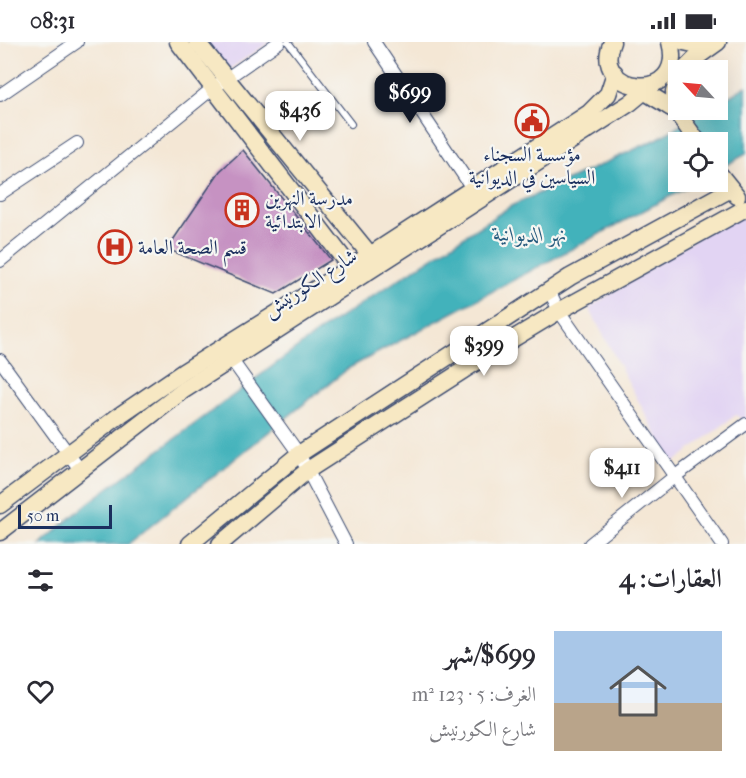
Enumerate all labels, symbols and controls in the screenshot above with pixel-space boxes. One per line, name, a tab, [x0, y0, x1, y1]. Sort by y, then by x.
text: 08:31	[30, 8, 75, 34]
north arrow	[668, 60, 728, 120]
map controls	[668, 60, 728, 192]
pin: $699	[374, 73, 446, 124]
text: $699	[389, 81, 431, 104]
pin: $436	[264, 91, 336, 142]
text: $436	[279, 99, 321, 122]
public building icon: مؤسسة السجناء السياسين في الديوانية	[514, 103, 550, 139]
button: locate	[668, 132, 728, 192]
place label: مؤسسة السجناء السياسين في الديوانية	[469, 143, 595, 193]
place label: مدرسة النهرين الابتدائية	[265, 187, 353, 233]
building icon: مدرسة النهرين الابتدائية	[224, 192, 260, 228]
water label: نهر الديوانية	[491, 222, 567, 248]
hospital icon: قسم الصحة العامة	[97, 229, 133, 265]
place label: قسم الصحة العامة	[138, 236, 247, 267]
street label: شارع الكورنيش	[259, 244, 364, 327]
pin: $399	[448, 326, 520, 377]
text: $399	[464, 334, 504, 357]
pin: $411	[586, 448, 658, 499]
text: $411	[603, 456, 641, 479]
scale bar	[18, 502, 112, 529]
text: 50 m	[27, 506, 59, 525]
text: العقارات: 4	[619, 563, 722, 594]
icon: filters	[24, 564, 57, 597]
text: $699/شهر	[444, 639, 536, 670]
icon: home	[602, 655, 674, 727]
icon: heart	[24, 675, 57, 708]
text: الغرف: 5 · 123 m²	[412, 683, 536, 706]
text: شارع الكورنيش	[429, 718, 536, 741]

